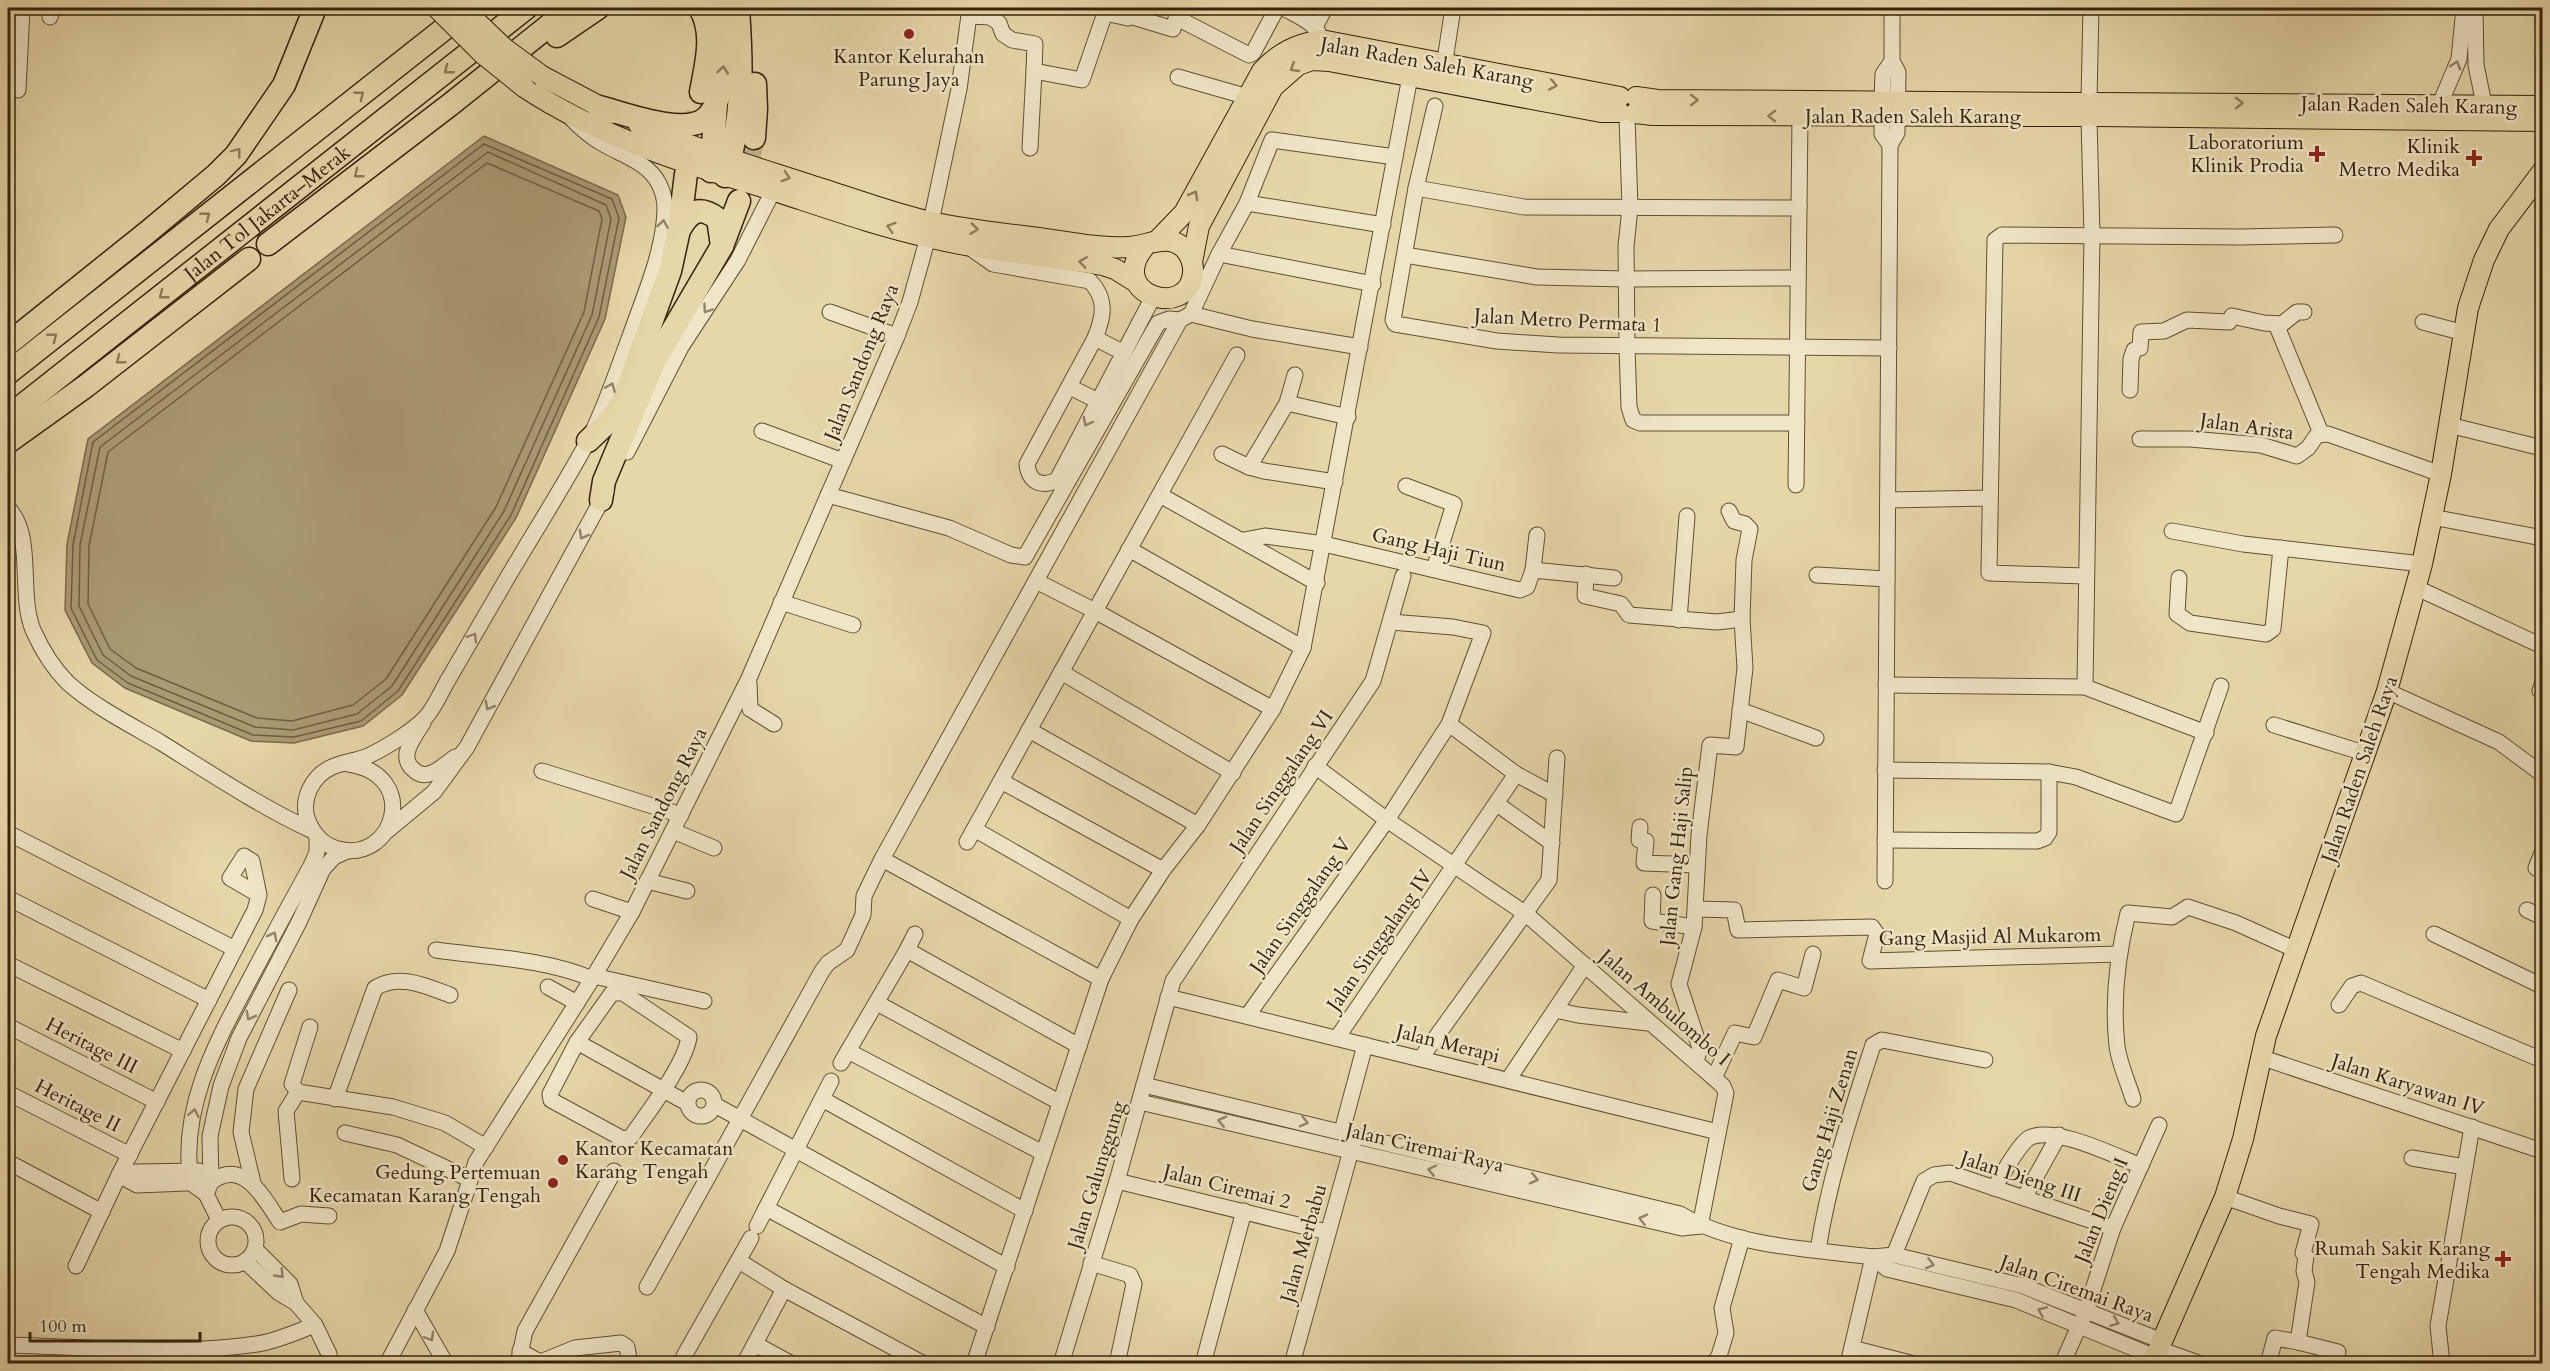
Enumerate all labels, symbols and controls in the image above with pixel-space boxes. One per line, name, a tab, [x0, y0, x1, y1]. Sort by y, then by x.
marker: Kantor Kelurahan Parung Jaya	[902, 27, 916, 41]
street label: Jalan Raden Saleh Karang	[1315, 30, 1536, 95]
place label: Kantor Kelurahan Parung Jaya	[833, 43, 985, 93]
one-way arrow	[2449, 60, 2462, 71]
one-way arrow	[1290, 61, 1301, 72]
one-way arrow	[443, 62, 454, 73]
one-way arrow	[716, 65, 728, 74]
one-way arrow	[1548, 78, 1558, 91]
street label: Jalan Raden Saleh Karang	[2298, 90, 2518, 121]
one-way arrow	[353, 92, 364, 103]
one-way arrow	[1689, 94, 1698, 106]
one-way arrow	[2234, 97, 2243, 109]
street label: Jalan Raden Saleh Karang	[1802, 103, 2022, 130]
one-way arrow	[1768, 110, 1777, 122]
place label: Laboratorium Klinik Prodia	[2188, 129, 2304, 179]
place label: Klinik Metro Medika	[2339, 133, 2460, 183]
street label: Jalan Tol Jakarta–Merak	[176, 139, 356, 289]
marker: Laboratorium Klinik Prodia	[2308, 145, 2326, 163]
one-way arrow	[230, 148, 241, 159]
marker: Klinik Metro Medika	[2465, 149, 2483, 167]
one-way arrow	[354, 167, 365, 178]
one-way arrow	[780, 170, 791, 182]
one-way arrow	[1187, 191, 1198, 202]
one-way arrow	[200, 213, 211, 224]
one-way arrow	[656, 220, 668, 229]
one-way arrow	[886, 222, 897, 234]
one-way arrow	[969, 223, 978, 235]
one-way arrow	[1078, 256, 1087, 268]
street label: Jalan Sandong Raya	[817, 279, 905, 447]
one-way arrow	[159, 287, 170, 298]
street label: Jalan Metro Permata 1	[1470, 302, 1663, 339]
one-way arrow	[703, 303, 714, 314]
one-way arrow	[47, 333, 58, 344]
one-way arrow	[116, 352, 127, 363]
one-way arrow	[604, 382, 616, 393]
street label: Jalan Arista	[2195, 406, 2296, 447]
one-way arrow	[1083, 415, 1094, 426]
street label: Gang Haji Tiun	[1369, 521, 1509, 578]
one-way arrow	[579, 529, 590, 539]
one-way arrow	[466, 633, 477, 643]
street label: Jalan Raden Saleh Raya	[2314, 672, 2404, 869]
one-way arrow	[485, 700, 496, 710]
street label: Jalan Singgalang VI	[1222, 704, 1339, 861]
street label: Jalan Sandong Raya	[612, 722, 714, 886]
street label: Jalan Gang Haji Salip	[1653, 765, 1699, 950]
street label: Jalan Singgalang V	[1242, 832, 1358, 981]
street label: Jalan Singgalang IV	[1319, 864, 1439, 1019]
street label: Gang Masjid Al Mukarom	[1878, 921, 2102, 952]
one-way arrow	[266, 932, 277, 943]
street label: Jalan Ambulombo I	[1591, 941, 1736, 1072]
one-way arrow	[246, 1010, 257, 1020]
street label: Heritage III	[41, 1011, 142, 1080]
street label: Jalan Merapi	[1390, 1017, 1503, 1069]
street label: Gang Haji Zenan	[1795, 1044, 1864, 1195]
street label: Jalan Karyawan IV	[2325, 1046, 2488, 1122]
street label: Heritage II	[30, 1072, 125, 1139]
street label: Jalan Galunggung	[1060, 1097, 1132, 1255]
one-way arrow	[186, 1109, 199, 1119]
one-way arrow	[1217, 1115, 1227, 1128]
one-way arrow	[1298, 1115, 1308, 1128]
street label: Jalan Ciremai Raya	[1340, 1116, 1507, 1179]
place label: Kantor Kecamatan Karang Tengah	[575, 1135, 734, 1185]
street label: Jalan Dieng III	[1954, 1143, 2085, 1209]
marker: Kantor Kecamatan Karang Tengah	[556, 1153, 570, 1167]
street label: Jalan Dieng I	[2067, 1153, 2135, 1270]
street label: Jalan Ciremai 2	[1158, 1157, 1293, 1215]
place label: Gedung Pertemuan Kecamatan Karang Tengah	[309, 1159, 542, 1209]
one-way arrow	[1428, 1164, 1438, 1177]
one-way arrow	[1529, 1171, 1539, 1184]
marker: Gedung Pertemuan Kecamatan Karang Tengah	[546, 1176, 560, 1190]
street label: Jalan Merbabu	[1273, 1181, 1333, 1308]
one-way arrow	[1638, 1214, 1648, 1227]
place label: Rumah Sakit Karang Tengah Medika	[2315, 1235, 2491, 1285]
street label: Jalan Ciremai Raya	[1994, 1247, 2158, 1329]
marker: Rumah Sakit Karang Tengah Medika	[2494, 1250, 2512, 1268]
one-way arrow	[1925, 1256, 1935, 1269]
one-way arrow	[272, 1266, 283, 1277]
scale bar	[30, 1305, 200, 1343]
one-way arrow	[2037, 1306, 2048, 1318]
text: 100 m	[39, 1314, 87, 1339]
one-way arrow	[2110, 1315, 2120, 1328]
one-way arrow	[423, 1331, 435, 1341]

